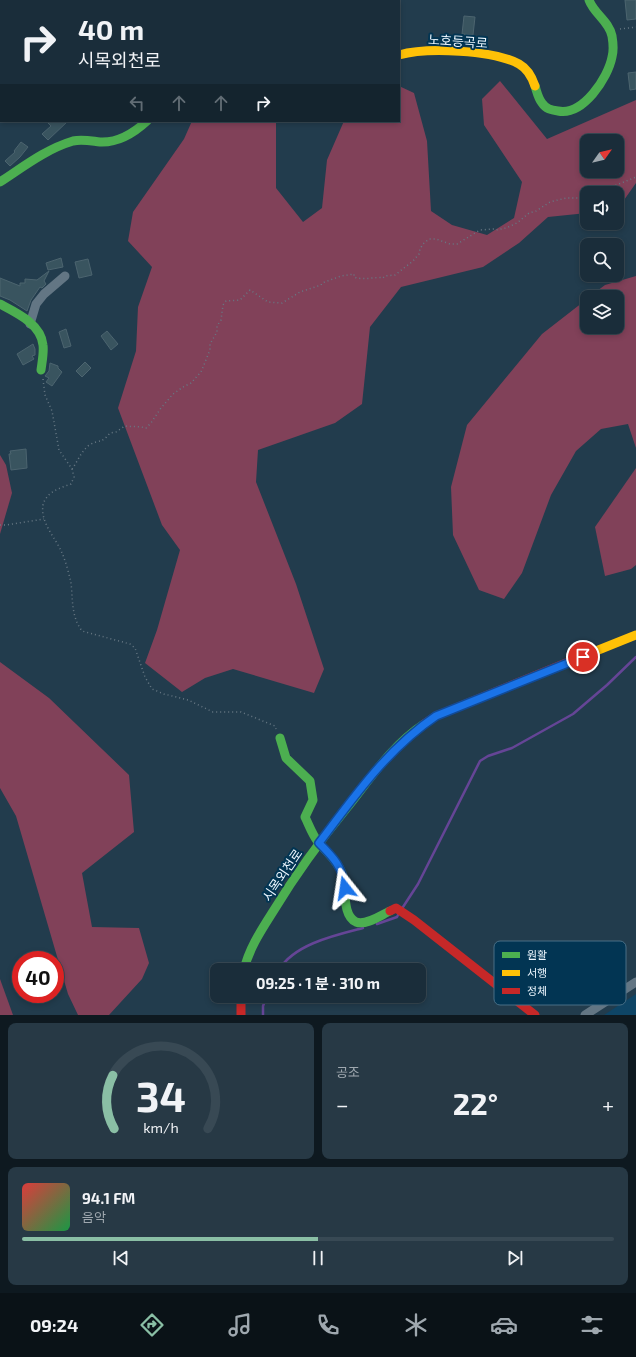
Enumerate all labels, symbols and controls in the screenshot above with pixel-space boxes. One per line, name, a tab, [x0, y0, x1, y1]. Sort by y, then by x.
text: 40 m	[78, 12, 144, 46]
icon: right	[12, 16, 64, 68]
street label: 노호등곡로	[428, 31, 488, 51]
text: 시목외천로	[78, 49, 161, 71]
icon: left	[126, 92, 148, 114]
icon: ahead	[168, 92, 190, 114]
icon: ahead	[210, 92, 232, 114]
icon: right	[252, 92, 274, 114]
north arrow	[580, 134, 624, 178]
map controls	[580, 134, 624, 334]
button: sound	[580, 186, 624, 230]
button: search	[580, 238, 624, 282]
button: layers	[580, 290, 624, 334]
pin	[566, 640, 600, 674]
icon: arrive	[572, 646, 594, 668]
street label: 시목외천로	[259, 846, 305, 904]
position arrow	[324, 867, 366, 909]
legend	[494, 941, 626, 1005]
text: 원활	[527, 948, 547, 961]
speed limit sign: 40	[12, 951, 64, 1003]
text: 서행	[527, 966, 547, 979]
text: 09:25 · 1 분 · 310 m	[256, 974, 380, 992]
text: 정체	[527, 984, 547, 997]
text: 공조	[336, 1064, 360, 1080]
text: 34	[136, 1070, 186, 1120]
text: 22°	[453, 1085, 498, 1121]
text: −	[336, 1091, 349, 1117]
text: +	[602, 1091, 614, 1117]
text: km/h	[143, 1119, 179, 1136]
text: 94.1 FM	[82, 1189, 135, 1207]
text: 음악	[82, 1209, 106, 1225]
icon: previous	[110, 1247, 132, 1269]
icon: pause	[307, 1247, 329, 1269]
icon: next	[504, 1247, 526, 1269]
icon: directions	[138, 1311, 166, 1339]
icon: music	[226, 1311, 254, 1339]
icon: phone	[314, 1311, 342, 1339]
icon: climate	[402, 1311, 430, 1339]
icon: car	[490, 1311, 518, 1339]
icon: filters	[578, 1311, 606, 1339]
text: 09:24	[30, 1314, 78, 1336]

